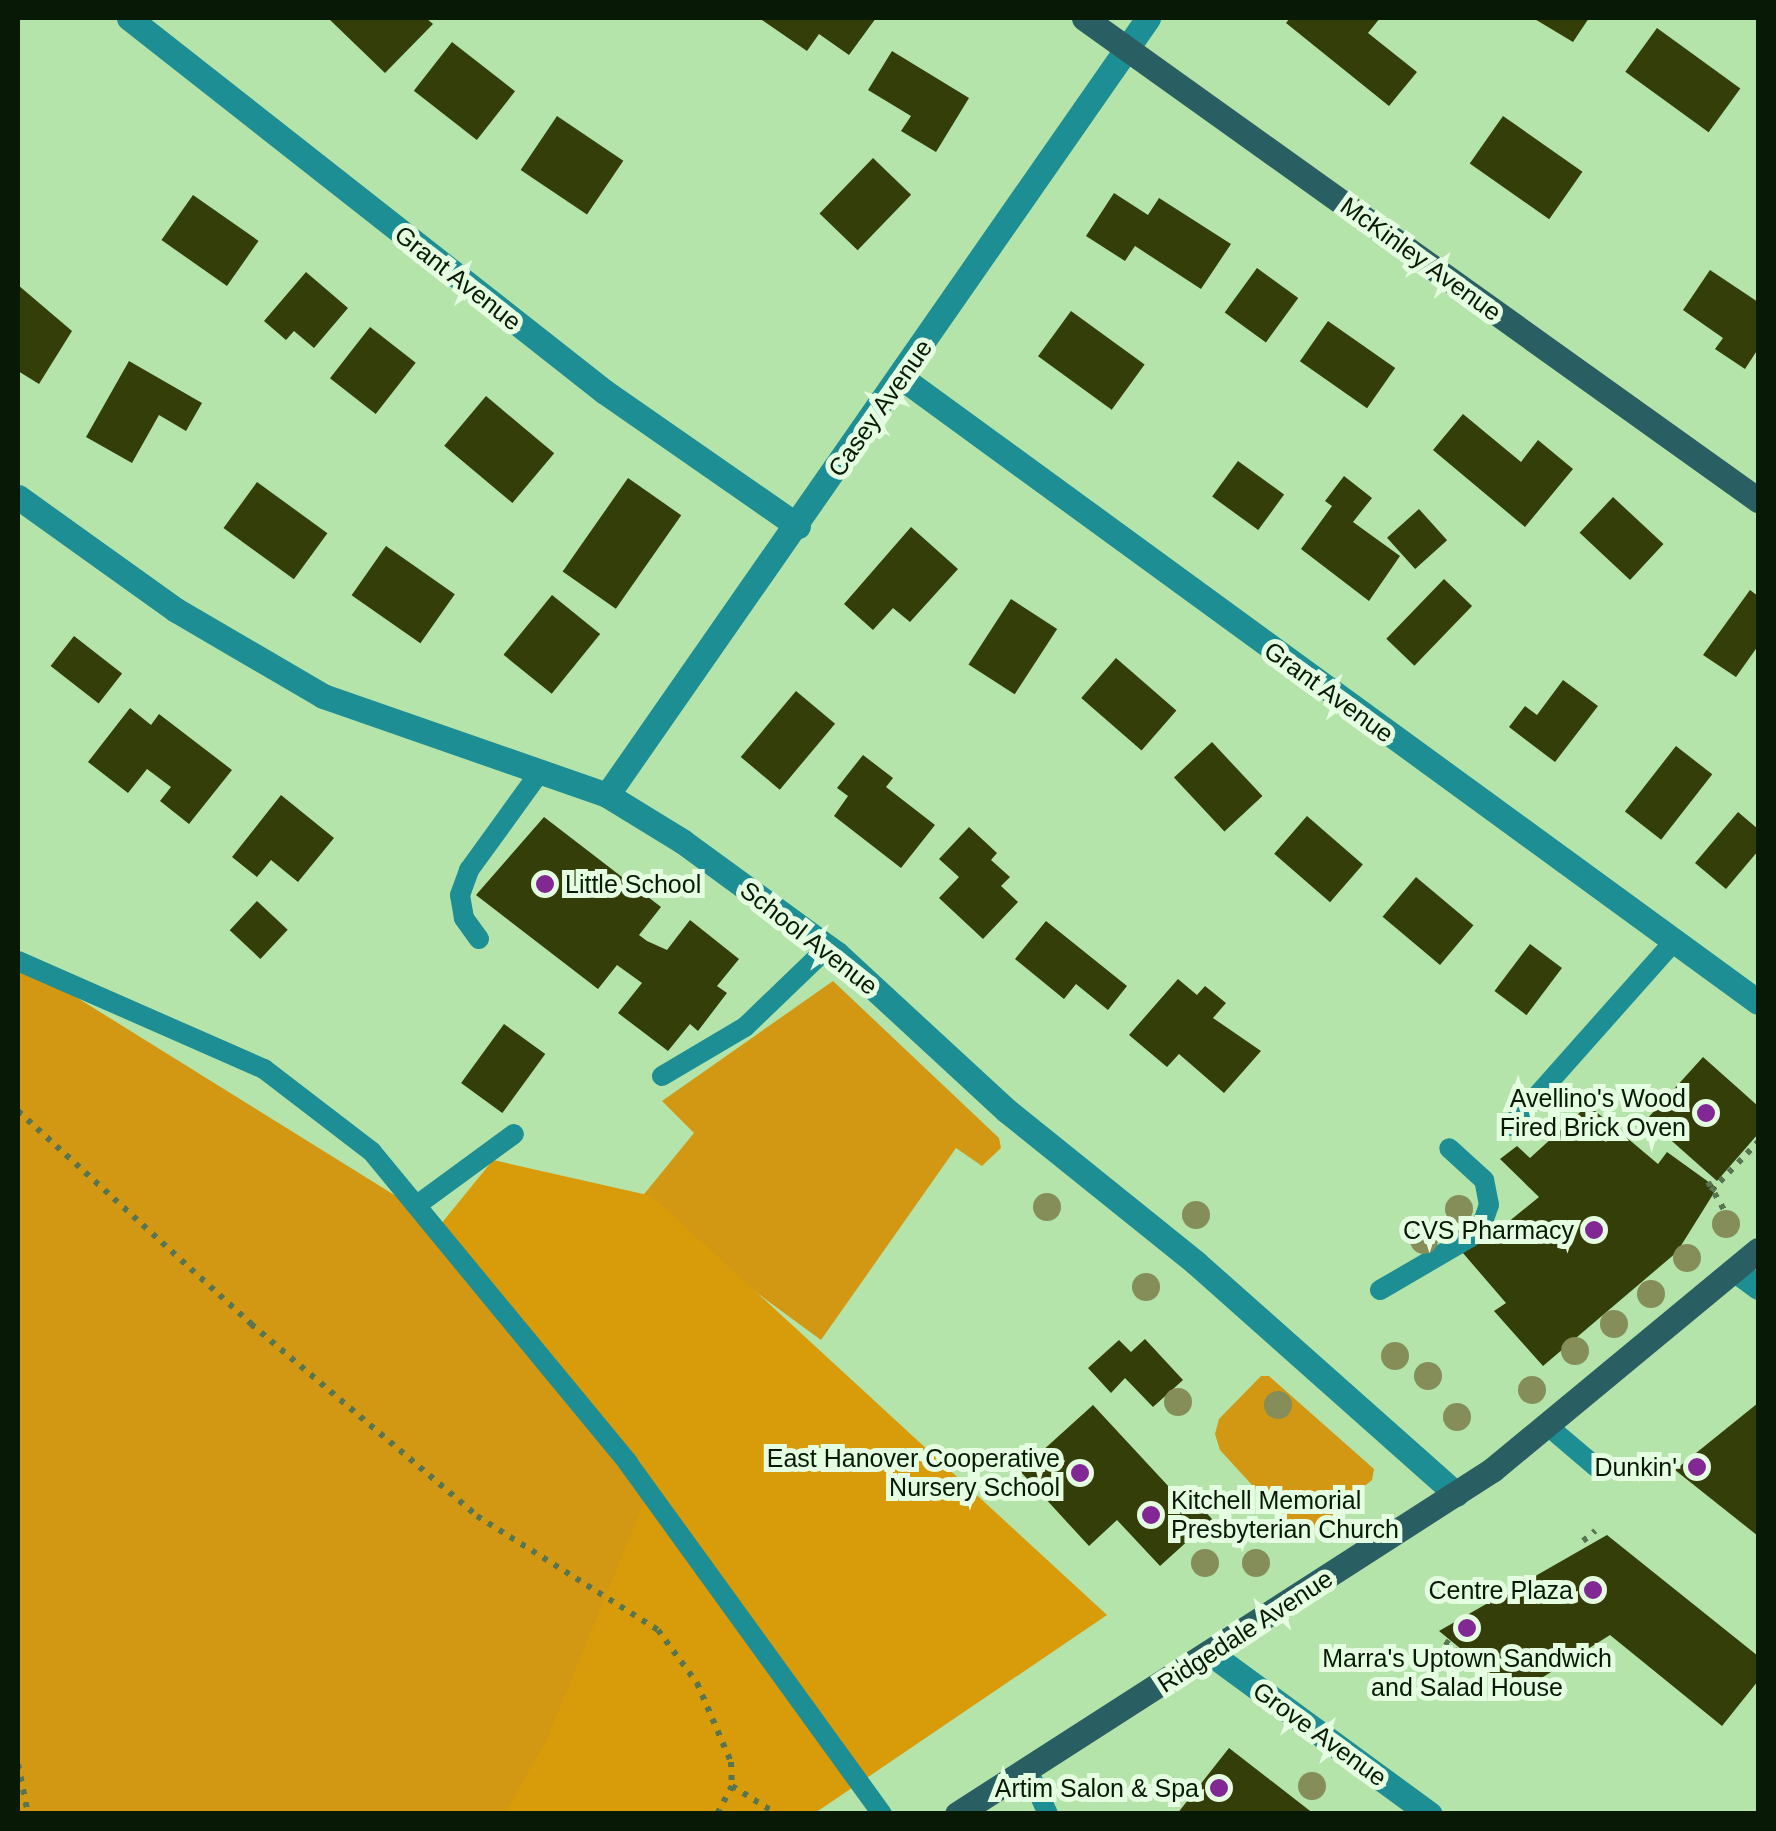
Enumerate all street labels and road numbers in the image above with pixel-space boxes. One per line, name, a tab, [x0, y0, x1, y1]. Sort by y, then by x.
street label: McKinley Avenue	[1334, 190, 1508, 328]
street label: Grant Avenue	[388, 219, 528, 337]
street label: Casey Avenue	[821, 333, 939, 483]
street label: Grant Avenue	[1258, 635, 1400, 749]
street label: School Avenue	[734, 875, 884, 1001]
street label: Ridgedale Avenue	[1151, 1563, 1339, 1699]
street label: Grove Avenue	[1247, 1675, 1393, 1793]

